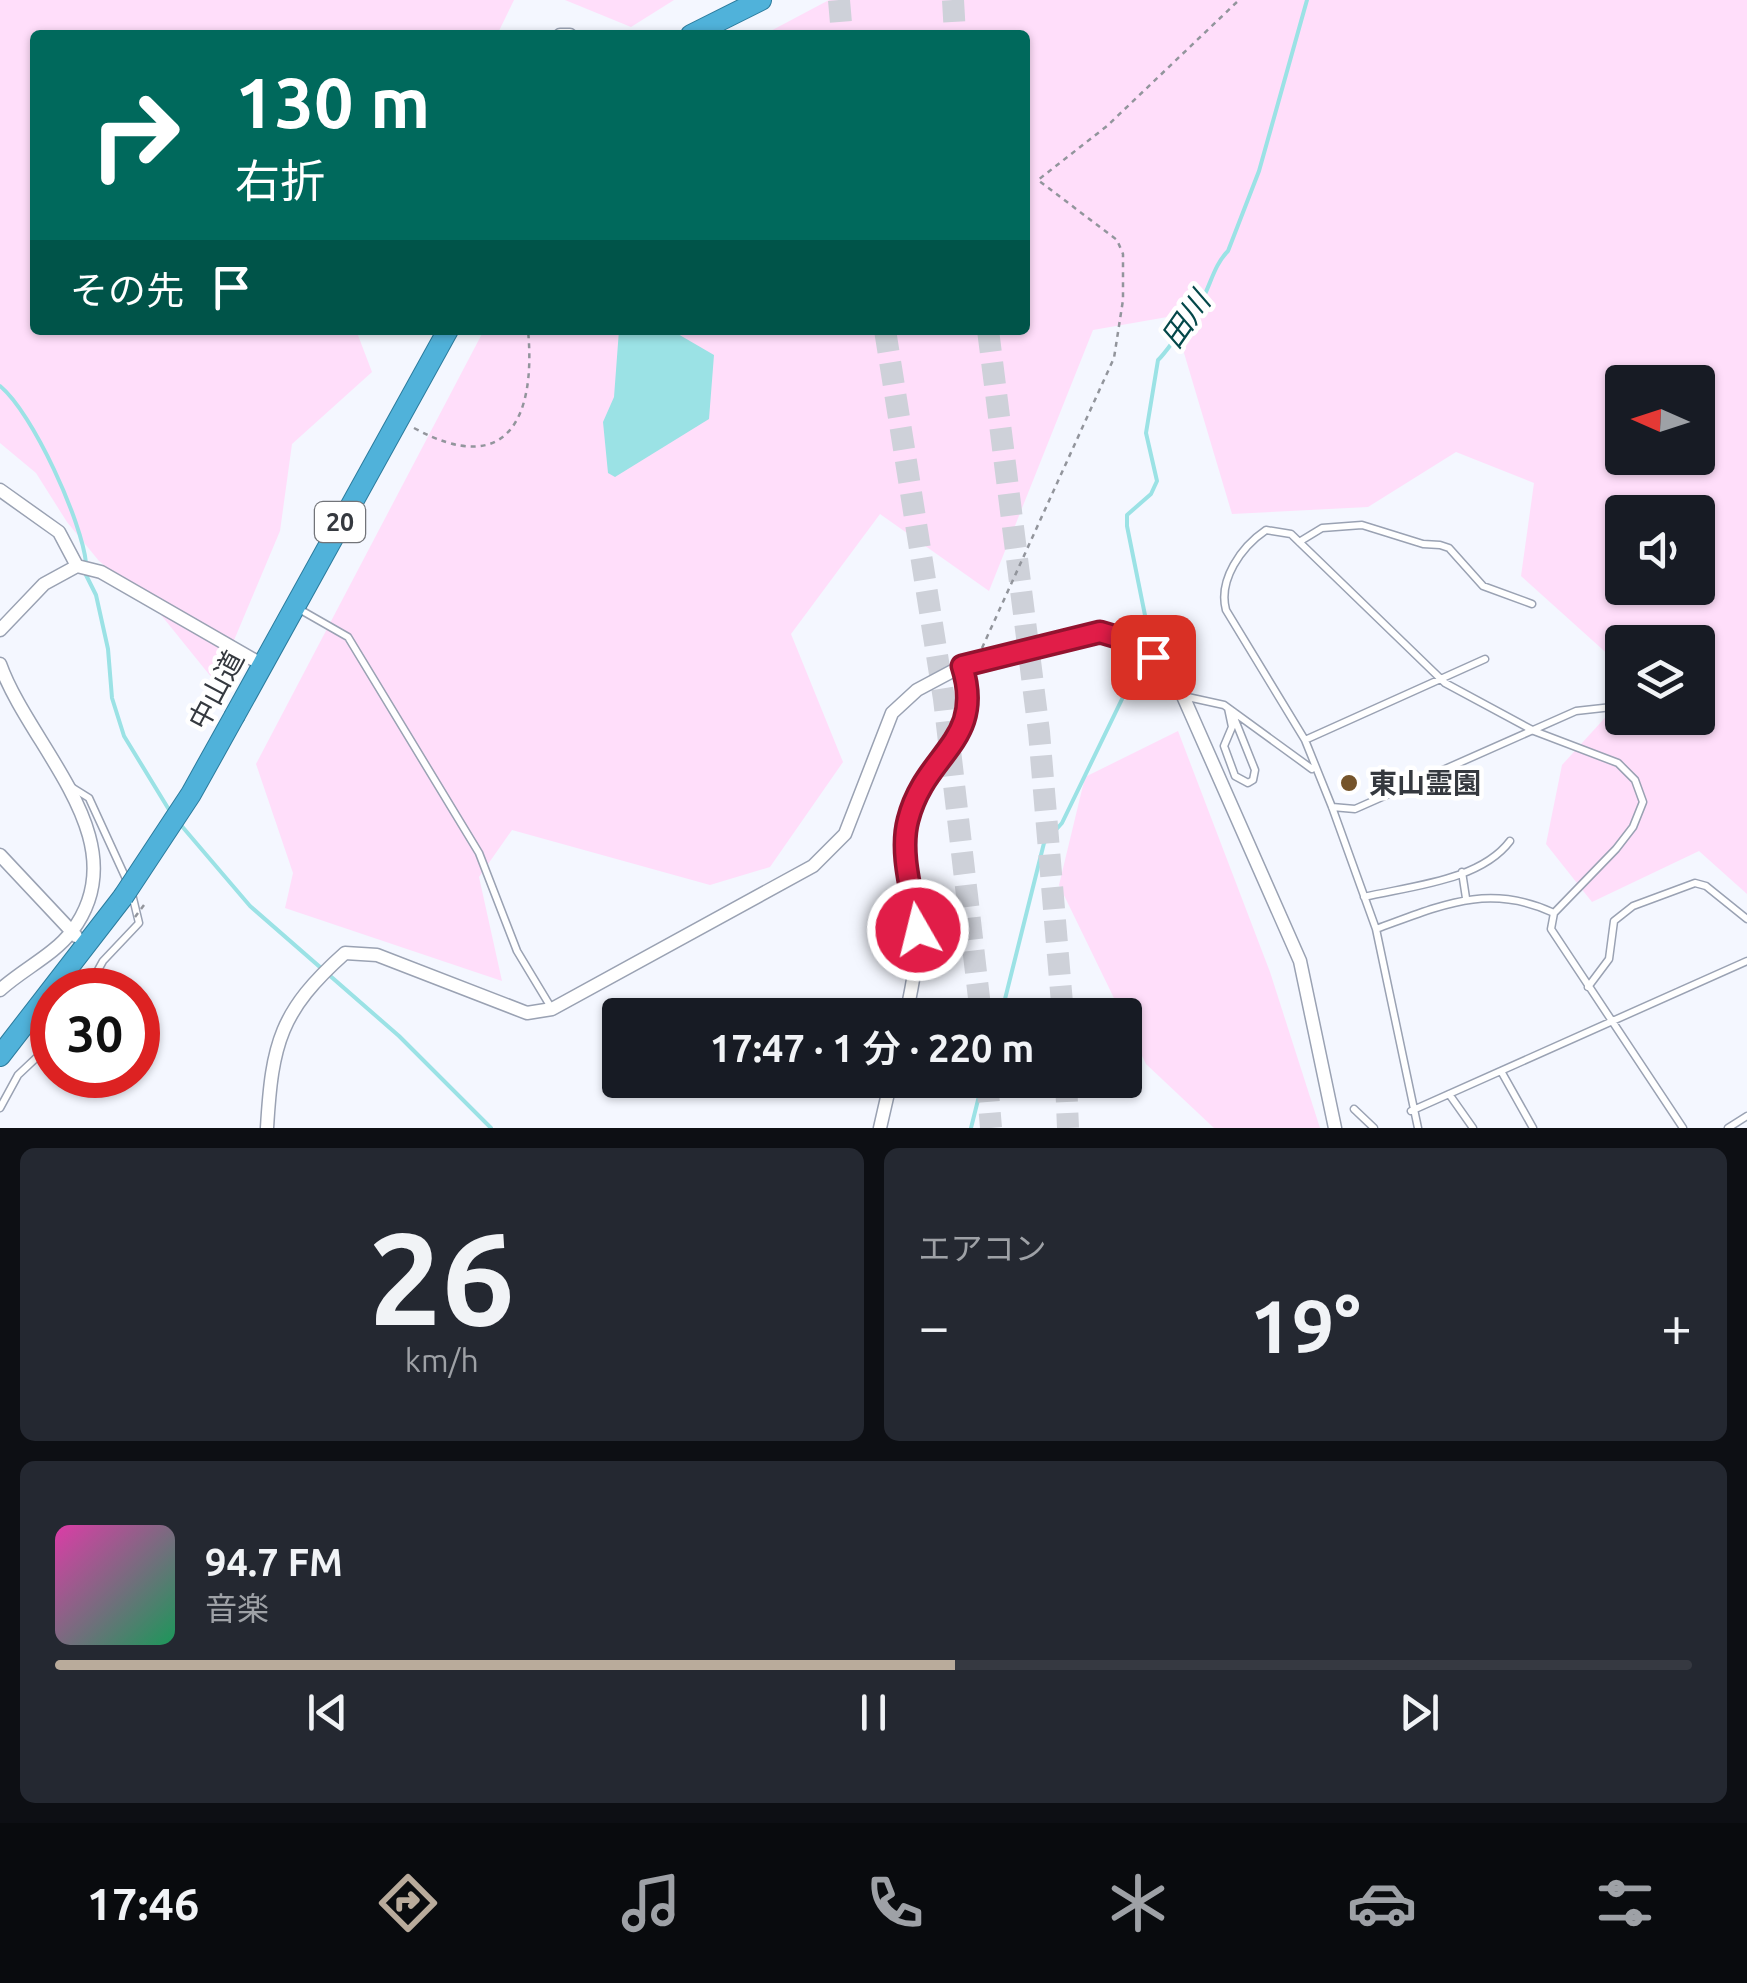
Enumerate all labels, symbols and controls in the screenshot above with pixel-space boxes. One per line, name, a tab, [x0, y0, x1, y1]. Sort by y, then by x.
text: 130 m	[235, 63, 430, 141]
icon: right	[70, 70, 200, 200]
text: 右折	[235, 155, 325, 206]
icon: arrive	[204, 260, 259, 315]
text: その先	[70, 269, 184, 311]
water label: 田川	[1154, 283, 1218, 354]
north arrow	[1605, 365, 1715, 475]
map controls	[1605, 365, 1715, 735]
button: sound	[1605, 495, 1715, 605]
road number: 20	[315, 502, 365, 542]
pin	[1111, 615, 1196, 700]
button: layers	[1605, 625, 1715, 735]
icon: arrive	[1126, 630, 1181, 685]
street label: 中山道	[182, 645, 249, 734]
place label: 東山霊園	[1369, 767, 1481, 798]
marker: 東山霊園	[1338, 772, 1360, 794]
position arrow	[866, 878, 970, 982]
speed limit sign: 30	[30, 968, 160, 1098]
text: 17:47 · 1 分 · 220 m	[710, 1027, 1034, 1069]
text: 26	[368, 1204, 515, 1350]
text: エアコン	[919, 1230, 1047, 1266]
text: 19°	[1250, 1283, 1361, 1367]
text: −	[919, 1295, 950, 1356]
text: +	[1661, 1295, 1692, 1356]
text: km/h	[405, 1342, 479, 1378]
text: 94.7 FM	[205, 1541, 343, 1583]
text: 音楽	[205, 1590, 269, 1626]
icon: previous	[300, 1685, 355, 1740]
icon: pause	[846, 1685, 901, 1740]
icon: next	[1392, 1685, 1447, 1740]
icon: directions	[373, 1868, 443, 1938]
icon: music	[616, 1868, 686, 1938]
icon: phone	[860, 1868, 930, 1938]
icon: climate	[1103, 1868, 1173, 1938]
icon: car	[1347, 1868, 1417, 1938]
icon: filters	[1590, 1868, 1660, 1938]
text: 17:46	[87, 1878, 199, 1929]

